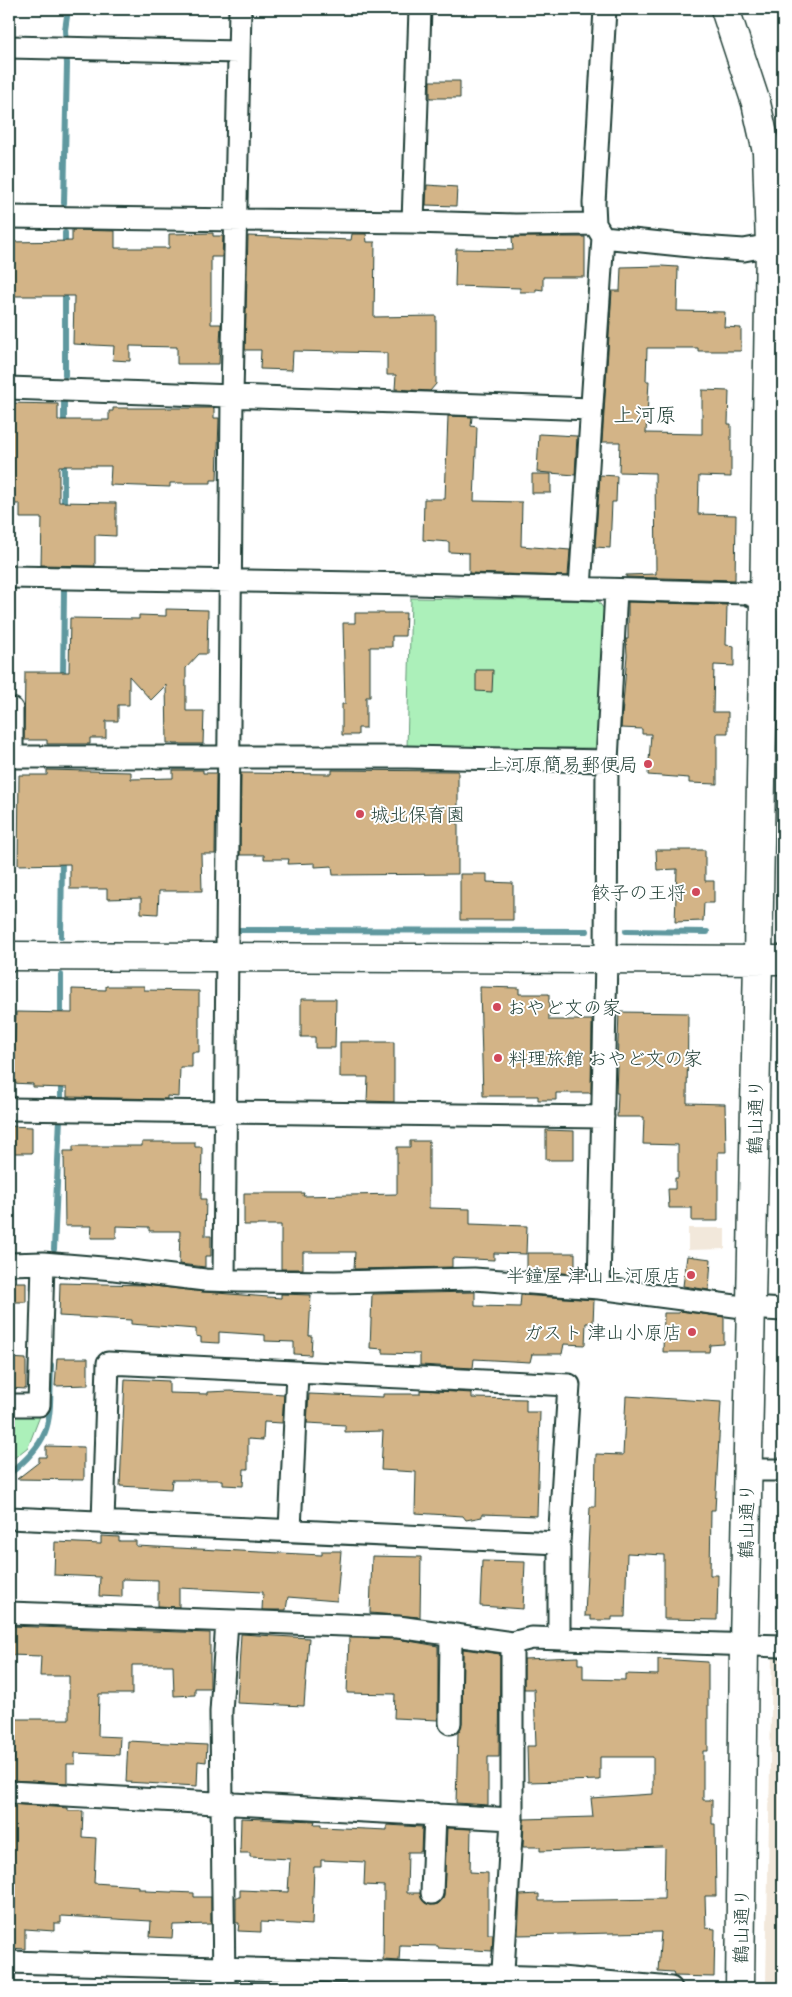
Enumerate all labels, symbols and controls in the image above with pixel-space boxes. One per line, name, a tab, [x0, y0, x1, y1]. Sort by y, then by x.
district label: 上河原	[614, 403, 677, 433]
place label: 上河原簡易郵便局	[486, 754, 638, 781]
marker: 上河原簡易郵便局	[642, 758, 654, 770]
place label: 城北保育園	[370, 804, 465, 831]
marker: 城北保育園	[354, 808, 366, 820]
place label: 餃子の王将	[591, 882, 686, 909]
marker: 餃子の王将	[690, 886, 702, 898]
place label: おやど文の家	[507, 997, 621, 1024]
marker: おやど文の家	[491, 1001, 503, 1013]
place label: 料理旅館 おやど文の家	[508, 1048, 702, 1075]
marker: 料理旅館 おやど文の家	[492, 1052, 504, 1064]
street label: 鶴山通り	[744, 1079, 773, 1155]
place label: 半鐘屋 津山上河原店	[506, 1265, 681, 1292]
marker: 半鐘屋 津山上河原店	[685, 1269, 697, 1281]
place label: ガスト 津山小原店	[524, 1322, 682, 1349]
marker: ガスト 津山小原店	[686, 1326, 698, 1338]
street label: 鶴山通り	[735, 1483, 764, 1559]
street label: 鶴山通り	[730, 1888, 759, 1964]

